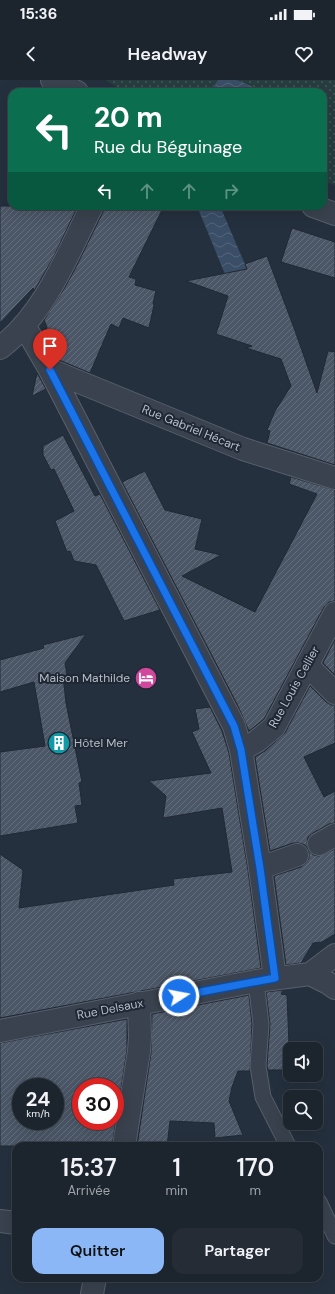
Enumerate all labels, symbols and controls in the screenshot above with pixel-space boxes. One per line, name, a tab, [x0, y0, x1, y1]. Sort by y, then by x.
text: 15:36	[20, 4, 57, 24]
text: Headway	[128, 42, 207, 66]
icon: back	[20, 43, 42, 65]
icon: heart	[293, 43, 315, 65]
text: 20 m	[94, 99, 163, 136]
icon: left	[28, 104, 80, 156]
text: Rue du Béguinage	[94, 135, 242, 159]
icon: left	[94, 180, 116, 202]
icon: ahead	[136, 180, 158, 202]
icon: ahead	[178, 180, 200, 202]
icon: right	[220, 180, 242, 202]
pin	[33, 329, 67, 370]
icon: arrive	[39, 335, 61, 357]
street label: Rue Gabriel Hécart	[139, 401, 243, 455]
street label: Rue Louis Cellier	[265, 643, 323, 731]
hotel icon: Maison Mathilde	[133, 665, 159, 691]
place label: Maison Mathilde	[39, 670, 130, 686]
building icon: Hôtel Mer	[46, 730, 72, 756]
place label: Hôtel Mer	[74, 735, 128, 751]
position arrow	[158, 975, 200, 1017]
street label: Rue Delsaux	[76, 995, 145, 1023]
map controls	[283, 1042, 323, 1130]
button: sound	[283, 1042, 323, 1082]
speed limit sign: 30	[72, 1078, 124, 1130]
text: 24	[26, 1086, 50, 1112]
button: search	[283, 1090, 323, 1130]
text: km/h	[26, 1107, 50, 1120]
text: 15:37	[61, 1152, 117, 1183]
text: 1	[172, 1152, 181, 1183]
text: 170	[236, 1152, 274, 1183]
text: Arrivée	[67, 1182, 110, 1199]
text: min	[165, 1182, 188, 1199]
text: m	[250, 1182, 261, 1199]
button: Quitter	[32, 1228, 164, 1274]
button: Partager	[172, 1228, 303, 1274]

